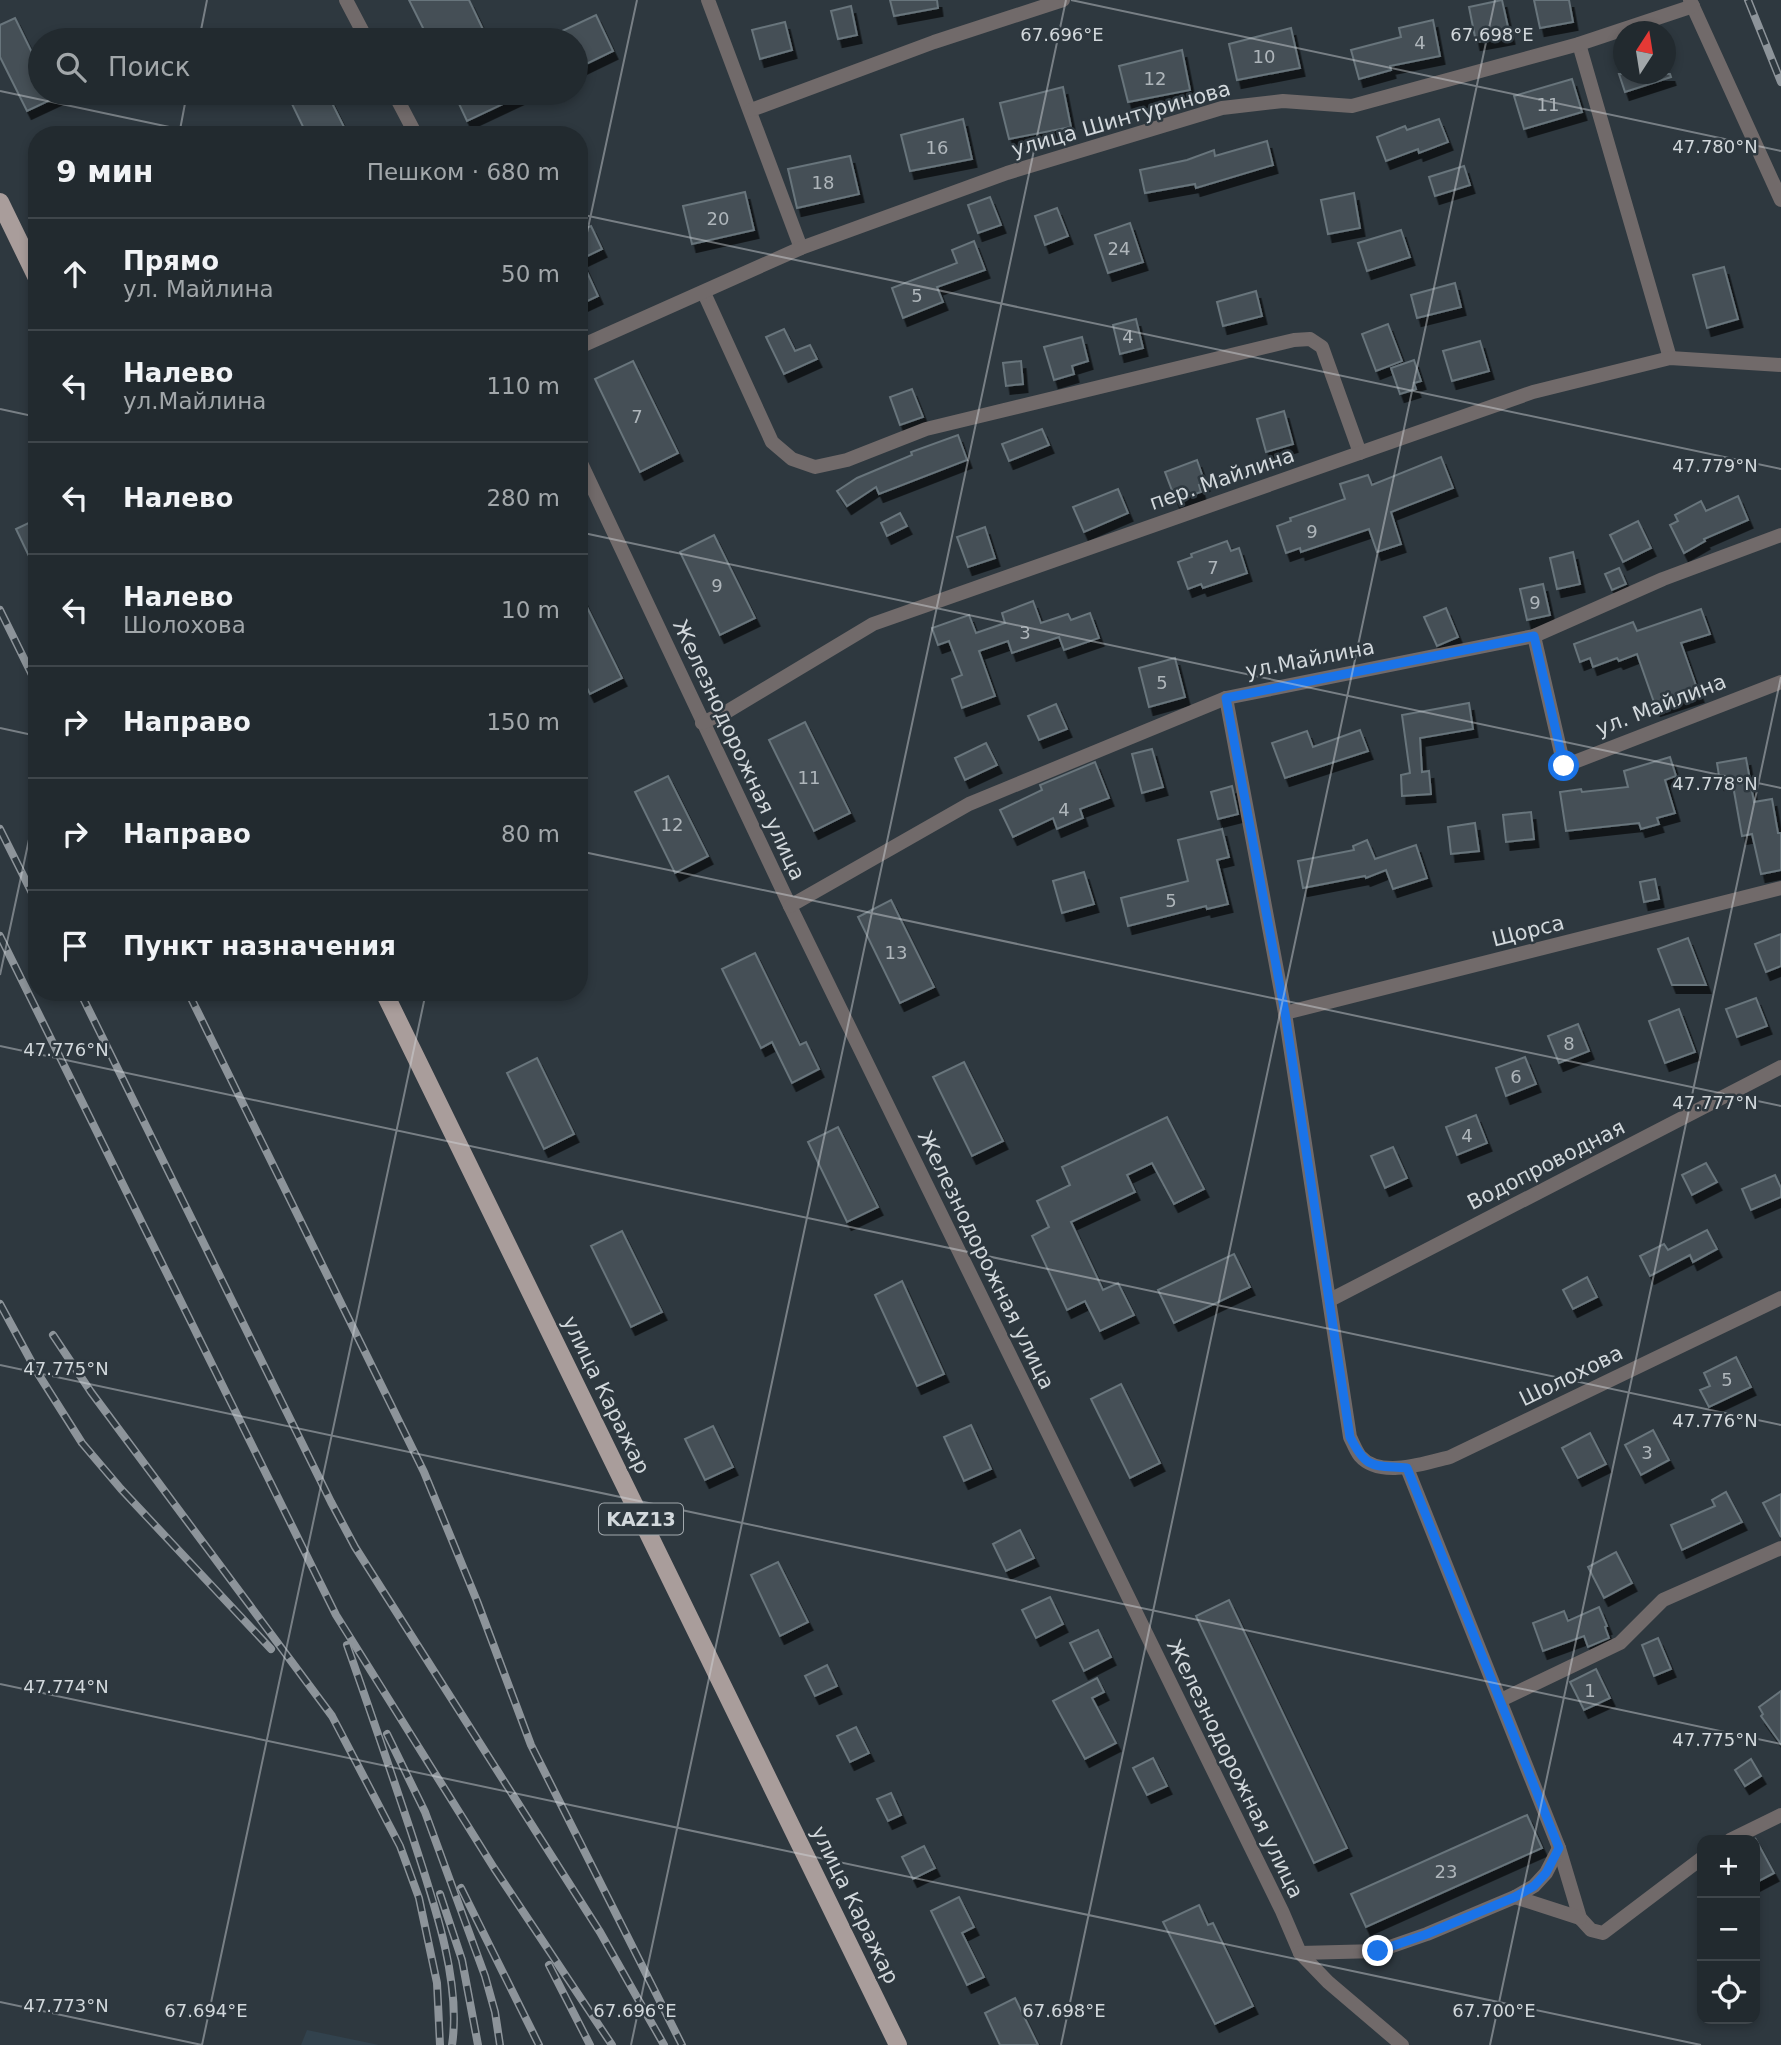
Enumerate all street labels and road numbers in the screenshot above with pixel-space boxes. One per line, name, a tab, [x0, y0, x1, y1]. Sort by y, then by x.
street label: улица Шинтуринова	[1009, 76, 1233, 162]
street label: пер. Майлина	[1146, 443, 1298, 515]
street label: Железнодорожная улица	[668, 616, 810, 884]
street label: ул.Майлина	[1243, 635, 1377, 683]
street label: ул. Майлина	[1593, 669, 1729, 741]
street label: Щорса	[1489, 910, 1567, 952]
street label: Водопроводная	[1463, 1115, 1629, 1215]
street label: Железнодорожная улица	[913, 1127, 1059, 1393]
street label: улица Каражар	[557, 1312, 655, 1478]
street label: Шолохова	[1515, 1341, 1627, 1411]
road number: KAZ13	[599, 1504, 683, 1534]
street label: Железнодорожная улица	[1162, 1636, 1308, 1902]
street label: улица Каражар	[806, 1822, 904, 1988]

